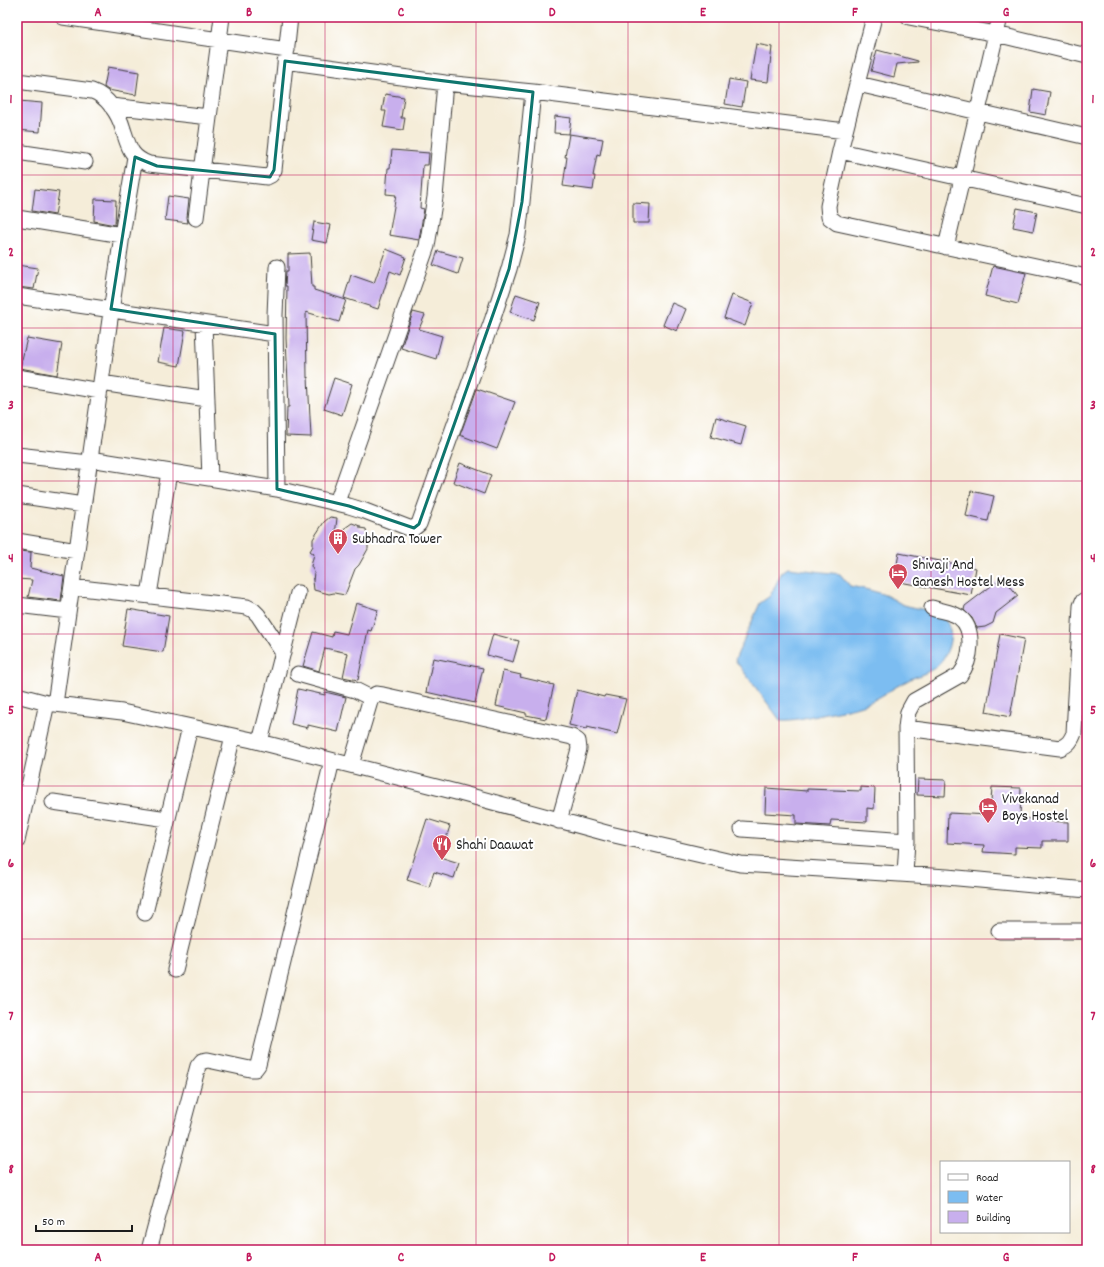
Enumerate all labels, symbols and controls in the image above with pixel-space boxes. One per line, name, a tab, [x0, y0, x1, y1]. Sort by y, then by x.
text: A	[94, 4, 102, 23]
text: B	[246, 4, 252, 23]
text: C	[398, 4, 405, 23]
text: D	[549, 4, 556, 23]
text: E	[700, 4, 707, 23]
text: F	[852, 4, 858, 23]
text: G	[1003, 4, 1010, 23]
text: 1	[10, 91, 13, 110]
text: 1	[1092, 91, 1095, 110]
text: 2	[8, 244, 14, 263]
text: 2	[1090, 244, 1096, 263]
text: 3	[8, 397, 14, 416]
text: 3	[1090, 397, 1096, 416]
building icon: Subhadra Tower	[327, 527, 349, 555]
place label: Subhadra Tower	[352, 529, 442, 551]
text: 4	[8, 550, 14, 569]
text: 4	[1090, 550, 1096, 569]
place label: Shivaji And Ganesh Hostel Mess	[912, 555, 1025, 594]
hotel icon: Shivaji And Ganesh Hostel Mess	[887, 562, 909, 590]
text: 5	[8, 702, 14, 721]
text: 5	[1090, 702, 1096, 721]
place label: Vivekanad Boys Hostel	[1002, 789, 1068, 828]
hotel icon: Vivekanad Boys Hostel	[977, 796, 999, 824]
restaurant icon: Shahi Daawat	[431, 833, 453, 861]
place label: Shahi Daawat	[456, 835, 534, 857]
text: 6	[8, 855, 15, 874]
text: 6	[1090, 855, 1097, 874]
text: 7	[9, 1008, 14, 1027]
text: 7	[1091, 1008, 1096, 1027]
text: 8	[8, 1161, 14, 1180]
legend	[940, 1161, 1070, 1233]
text: 8	[1090, 1161, 1096, 1180]
text: Road	[976, 1170, 998, 1187]
text: Water	[976, 1190, 1003, 1207]
scale bar	[36, 1207, 132, 1233]
text: Building	[976, 1210, 1011, 1227]
text: 50 m	[42, 1214, 65, 1231]
text: A	[94, 1249, 102, 1267]
text: B	[246, 1249, 252, 1267]
text: C	[398, 1249, 405, 1267]
text: D	[549, 1249, 556, 1267]
text: E	[700, 1249, 707, 1267]
text: F	[852, 1249, 858, 1267]
text: G	[1003, 1249, 1010, 1267]

